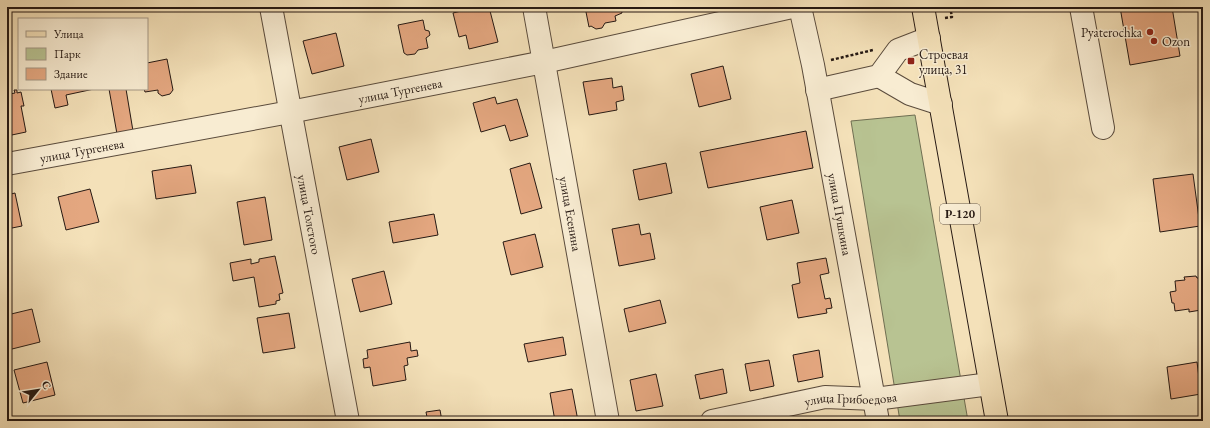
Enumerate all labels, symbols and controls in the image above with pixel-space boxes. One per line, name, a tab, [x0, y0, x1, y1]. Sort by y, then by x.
legend	[18, 18, 148, 90]
place label: Pyaterochka	[1081, 24, 1143, 41]
text: Улица	[53, 26, 84, 42]
marker: Pyaterochka	[1145, 27, 1155, 37]
place label: Ozon	[1162, 33, 1190, 50]
marker: Ozon	[1149, 36, 1159, 46]
text: Парк	[54, 46, 81, 62]
place label: Строевая улица, 31	[919, 46, 969, 78]
marker: Строевая улица, 31	[906, 56, 916, 66]
text: Здание	[54, 66, 88, 82]
street label: улица Тургенева	[357, 74, 444, 107]
street label: улица Тургенева	[38, 135, 126, 167]
street label: улица Пушкина	[824, 172, 856, 258]
street label: улица Толстого	[293, 173, 325, 256]
street label: улица Есенина	[555, 175, 586, 253]
road number: Р-120	[940, 204, 980, 224]
north arrow	[18, 370, 58, 410]
text: С	[39, 378, 55, 392]
street label: улица Грибоедова	[803, 388, 899, 410]

